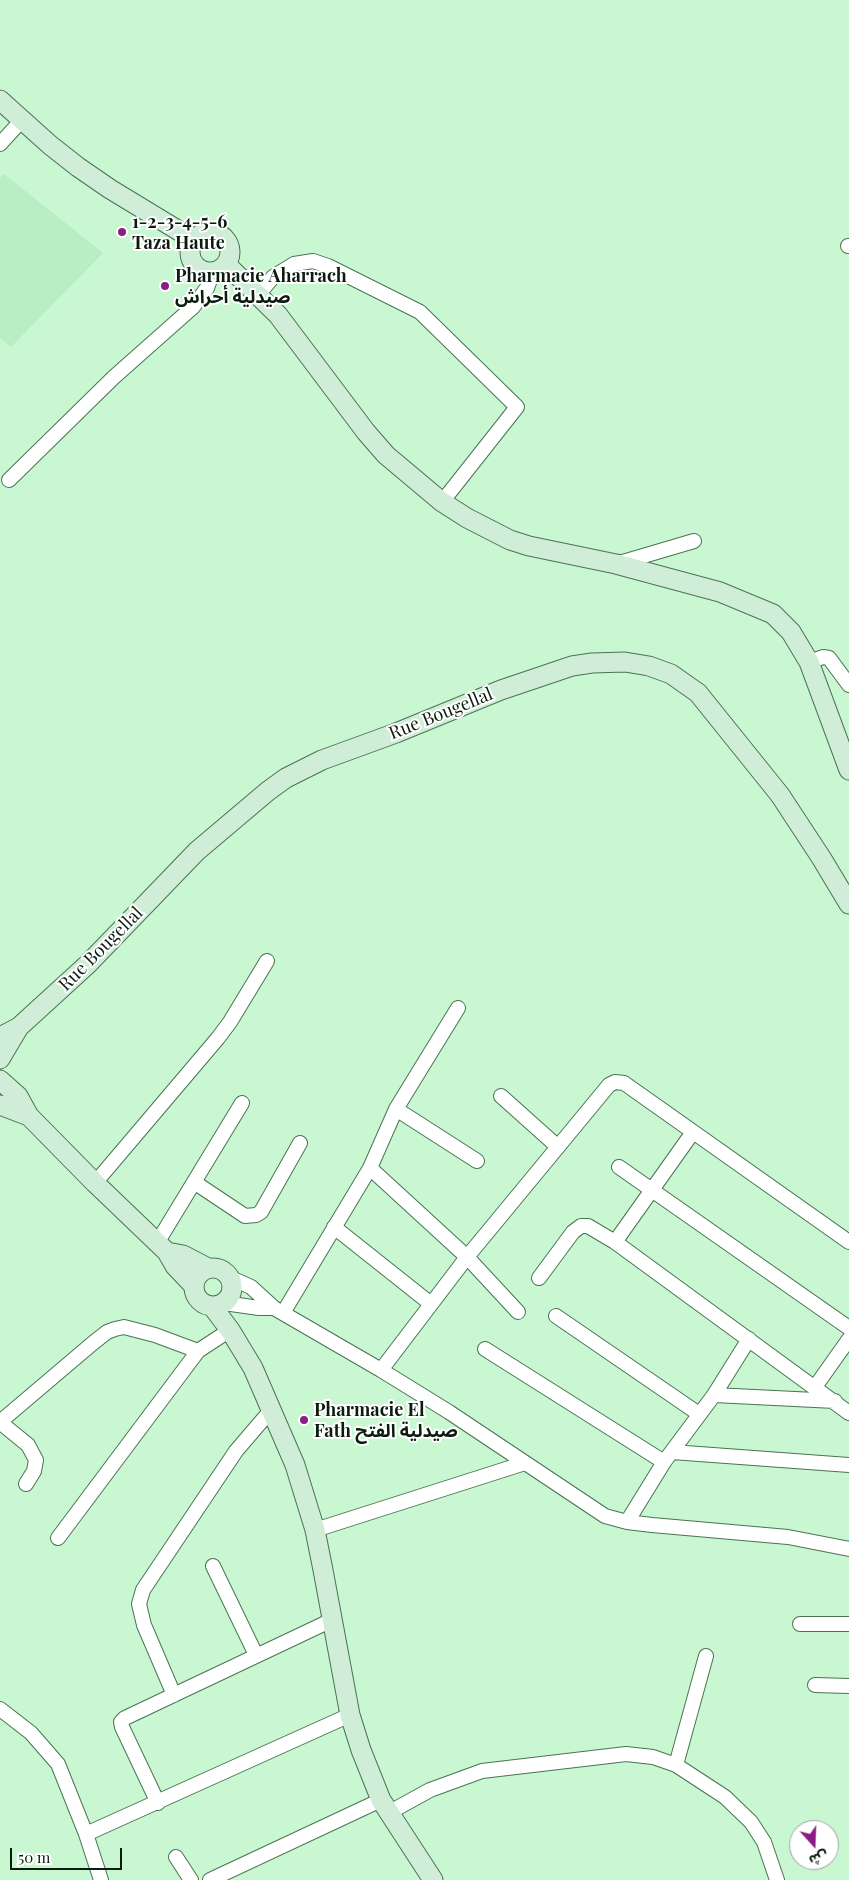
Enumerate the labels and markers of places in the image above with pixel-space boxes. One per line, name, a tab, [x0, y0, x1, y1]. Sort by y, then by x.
place label: 1-2-3-4-5-6 Taza Haute	[132, 211, 227, 253]
marker: 1-2-3-4-5-6 Taza Haute	[116, 226, 128, 238]
place label: Pharmacie Aharrach صيدلية أحراش	[175, 265, 347, 308]
marker: Pharmacie Aharrach صيدلية أحراش	[159, 280, 171, 292]
place label: Pharmacie El Fath صيدلية الفتح	[314, 1399, 458, 1442]
marker: Pharmacie El Fath صيدلية الفتح	[298, 1414, 310, 1426]

